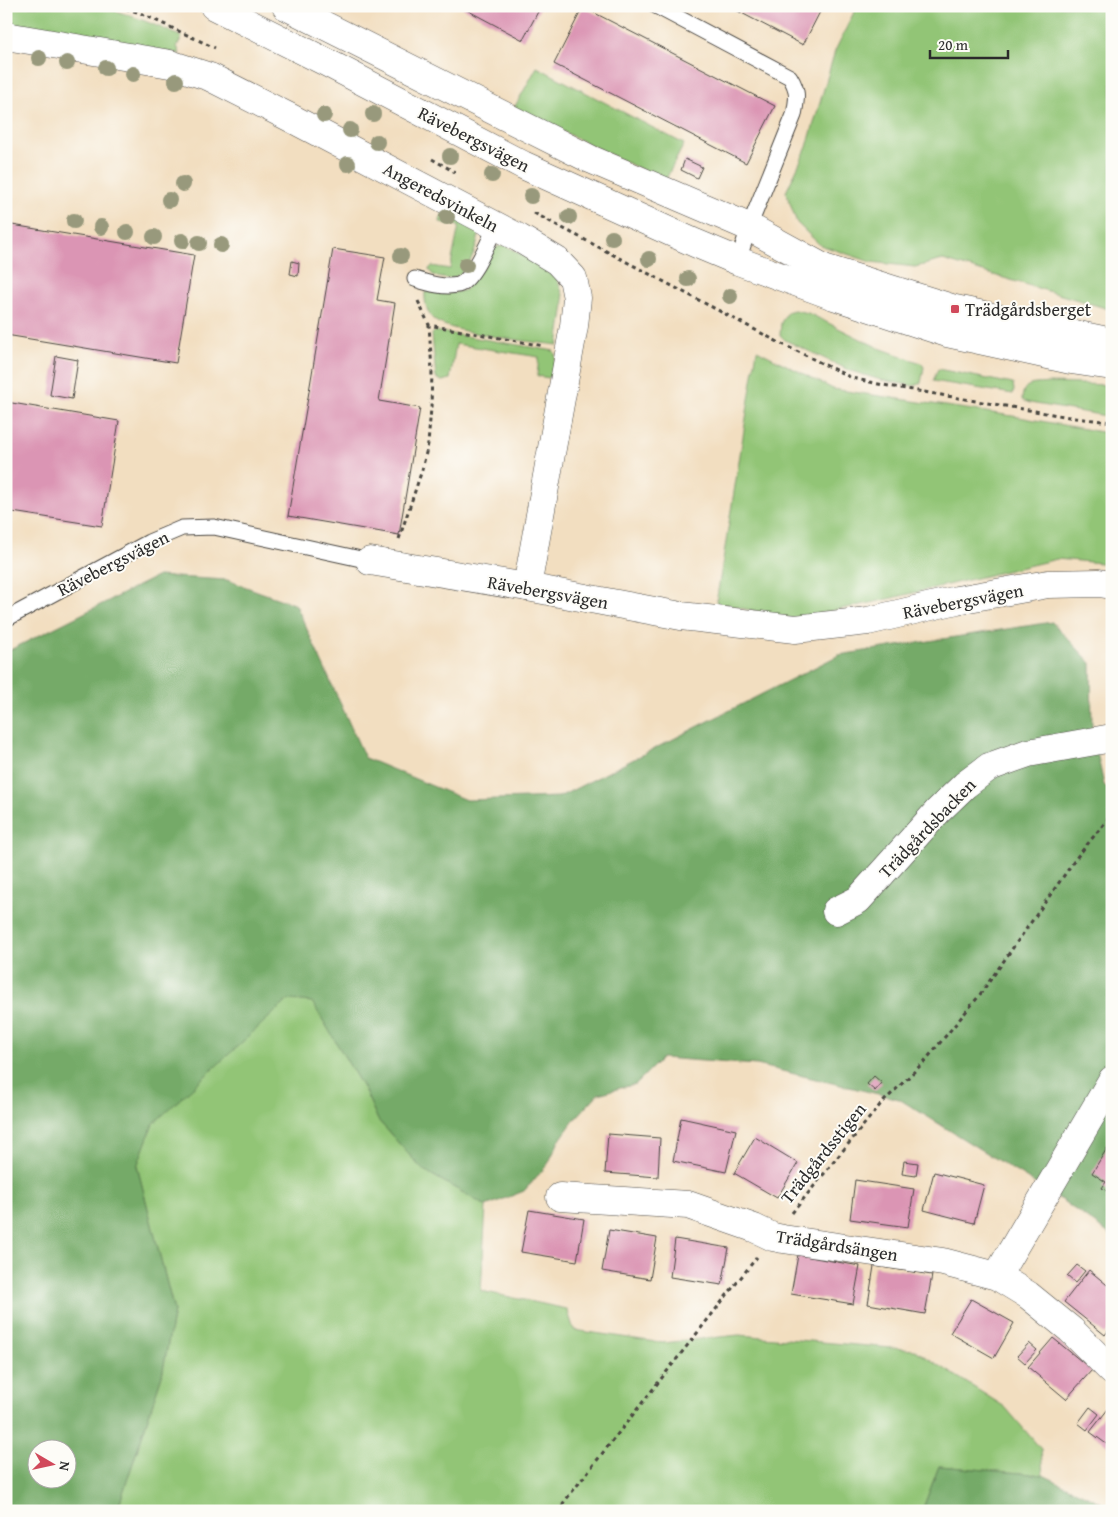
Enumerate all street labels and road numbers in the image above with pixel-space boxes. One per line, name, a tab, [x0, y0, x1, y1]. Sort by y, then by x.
street label: Rävebergsvägen	[413, 99, 535, 179]
street label: Angeredsvinkeln	[378, 155, 504, 239]
street label: Rävebergsvägen	[52, 523, 174, 603]
street label: Rävebergsvägen	[486, 568, 610, 616]
street label: Rävebergsvägen	[900, 576, 1026, 626]
street label: Trädgårdsbacken	[872, 772, 982, 884]
street label: Trädgårdsstigen	[774, 1097, 872, 1209]
street label: Trädgårdsängen	[774, 1222, 900, 1268]

